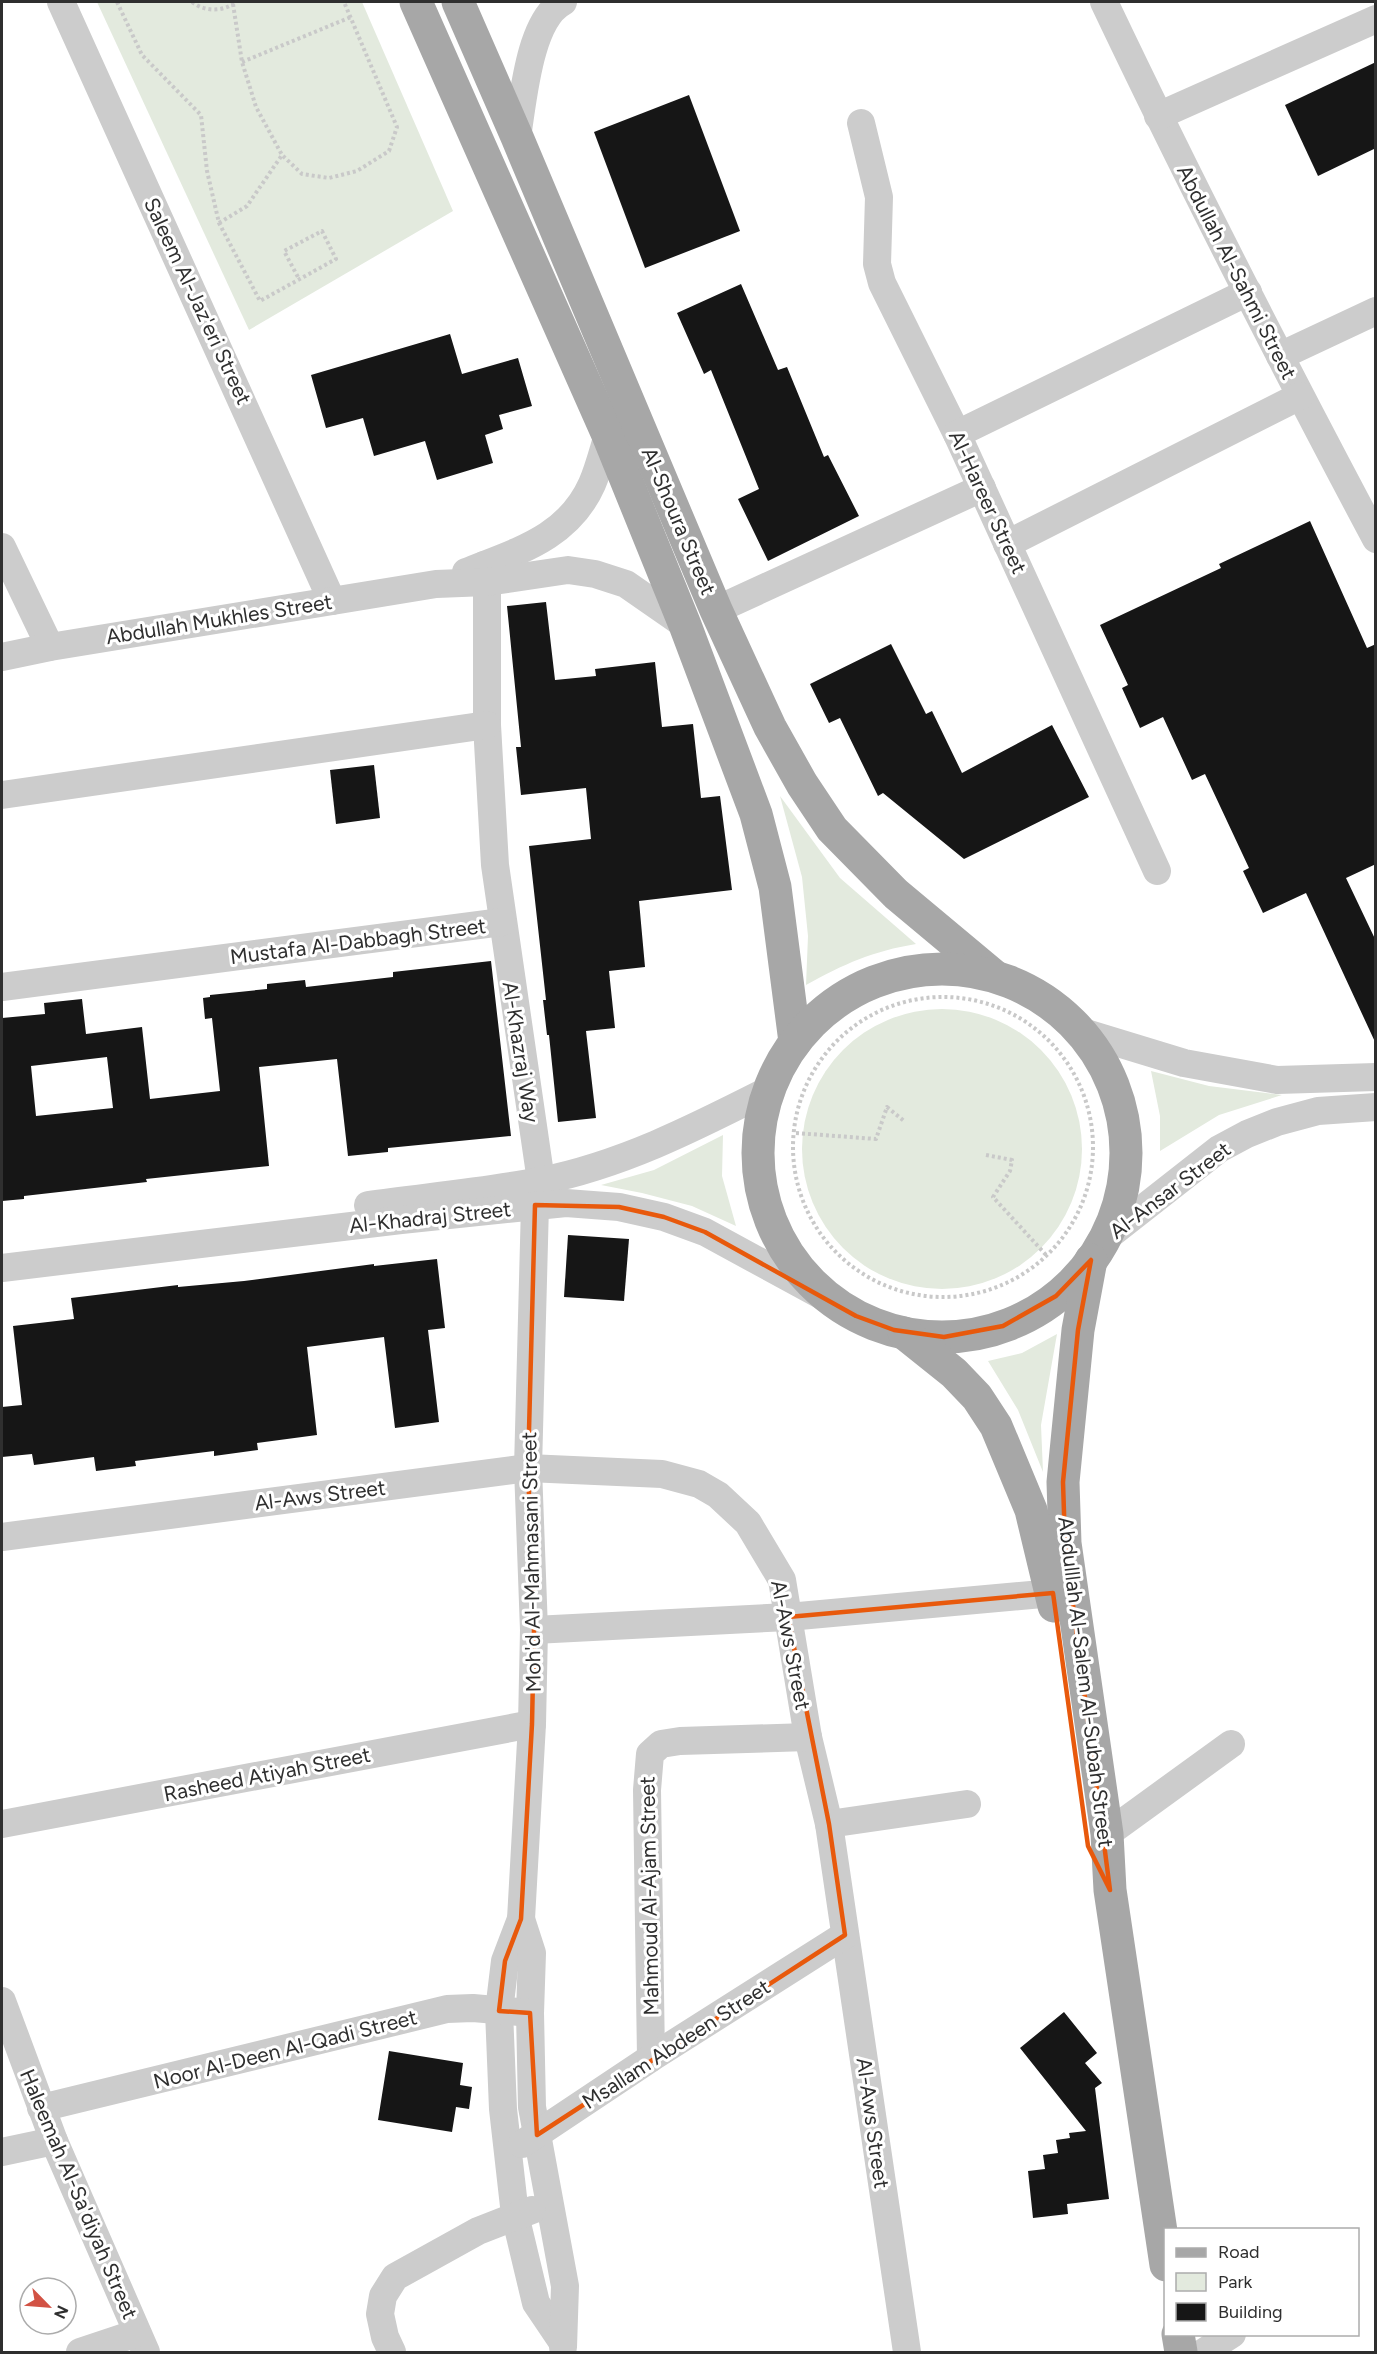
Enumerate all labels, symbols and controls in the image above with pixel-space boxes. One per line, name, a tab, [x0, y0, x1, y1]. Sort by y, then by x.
street label: Abdullah Al-Sahmi Street	[1172, 161, 1302, 383]
street label: Saleem Al-Jaz'eri Street	[139, 194, 257, 408]
street label: Al-Hareer Street	[944, 426, 1032, 578]
street label: Al-Shoura Street	[637, 443, 721, 599]
street label: Abdullah Mukhles Street	[104, 589, 334, 649]
street label: Mustafa Al-Dabbagh Street	[229, 913, 487, 969]
street label: Al-Khazraj Way	[497, 980, 545, 1124]
street label: Al-Ansar Street	[1105, 1136, 1236, 1244]
street label: Al-Khadraj Street	[348, 1196, 512, 1238]
street label: Moh'd Al-Mahmasani Street	[516, 1431, 546, 1693]
street label: Al-Aws Street	[253, 1475, 387, 1515]
street label: Abdulllah Al-Salem Al-Subah Street	[1053, 1515, 1119, 1849]
street label: Al-Aws Street	[766, 1578, 816, 1712]
street label: Rasheed Atiyah Street	[162, 1742, 373, 1806]
street label: Mahmoud Al-Ajam Street	[634, 1776, 664, 2016]
street label: Msallam Abdeen Street	[577, 1974, 775, 2114]
street label: Noor Al-Deen Al-Qadi Street	[151, 2004, 419, 2094]
street label: Al-Aws Street	[851, 2056, 895, 2190]
street label: Haleemah Al-Sa'diyah Street	[15, 2065, 143, 2323]
legend	[1164, 2228, 1359, 2336]
text: Road	[1218, 2241, 1259, 2263]
text: Park	[1218, 2271, 1253, 2293]
north arrow	[18, 2276, 78, 2336]
text: Building	[1218, 2301, 1283, 2323]
text: N	[50, 2303, 72, 2322]

